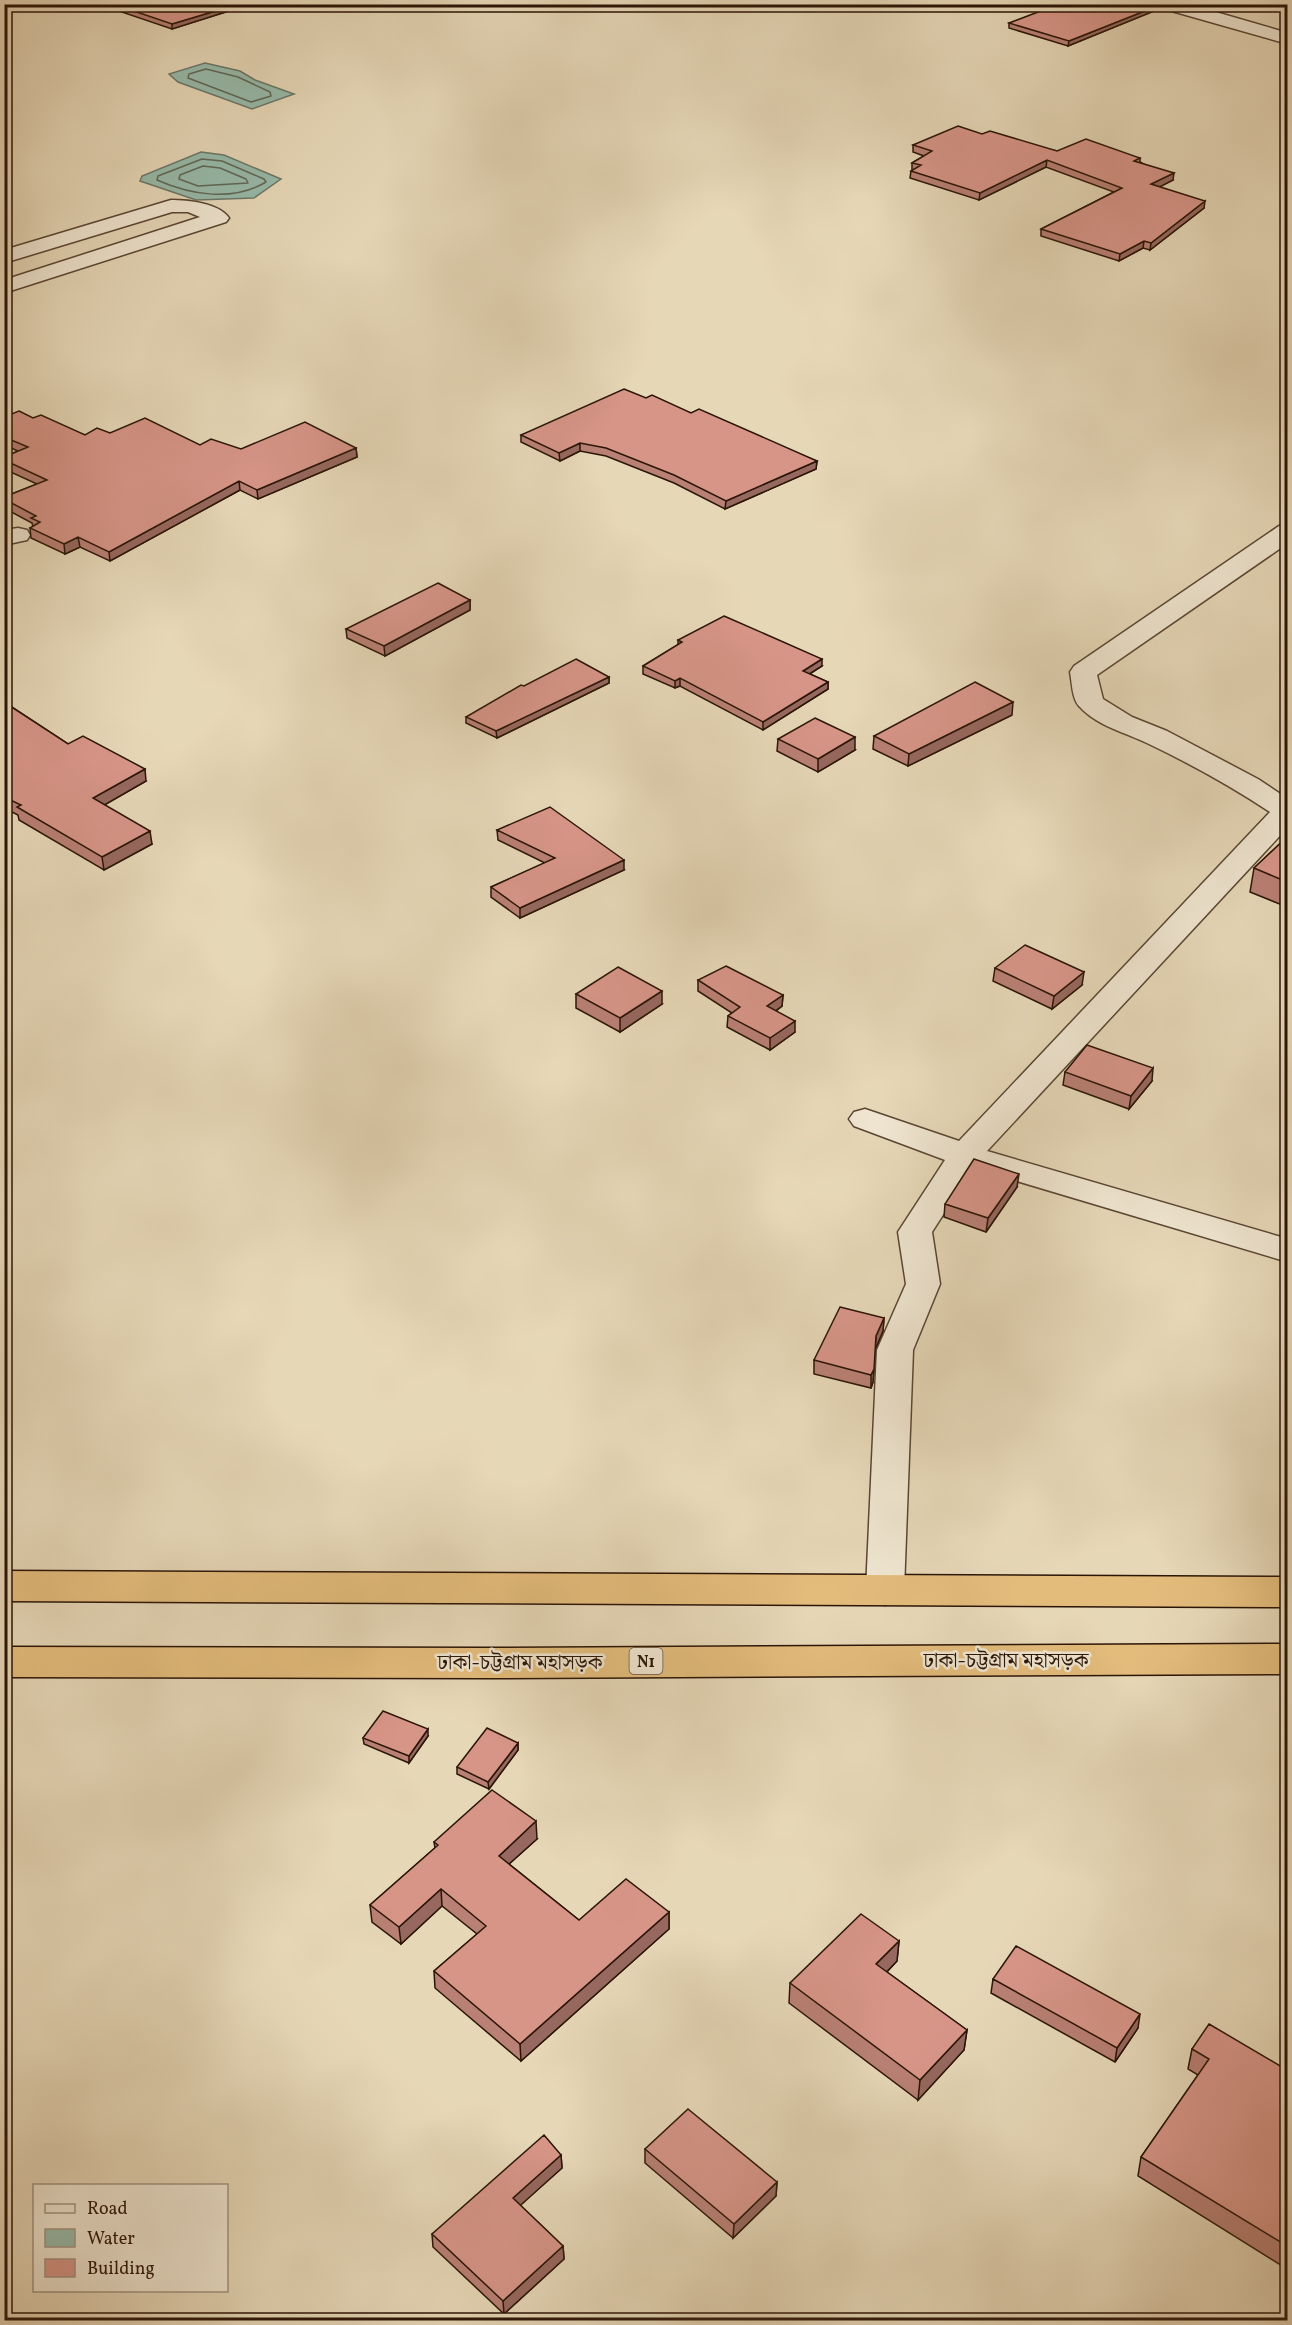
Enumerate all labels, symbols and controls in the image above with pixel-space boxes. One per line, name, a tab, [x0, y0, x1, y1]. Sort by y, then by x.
street label: ঢাকা-চট্টগ্রাম মহাসড়ক	[923, 1647, 1090, 1676]
road number: N1	[630, 1648, 662, 1674]
street label: ঢাকা-চট্টগ্রাম মহাসড়ক	[437, 1649, 604, 1678]
legend	[33, 2184, 228, 2292]
text: Road	[87, 2197, 128, 2222]
text: Water	[87, 2227, 135, 2252]
text: Building	[87, 2257, 155, 2282]

